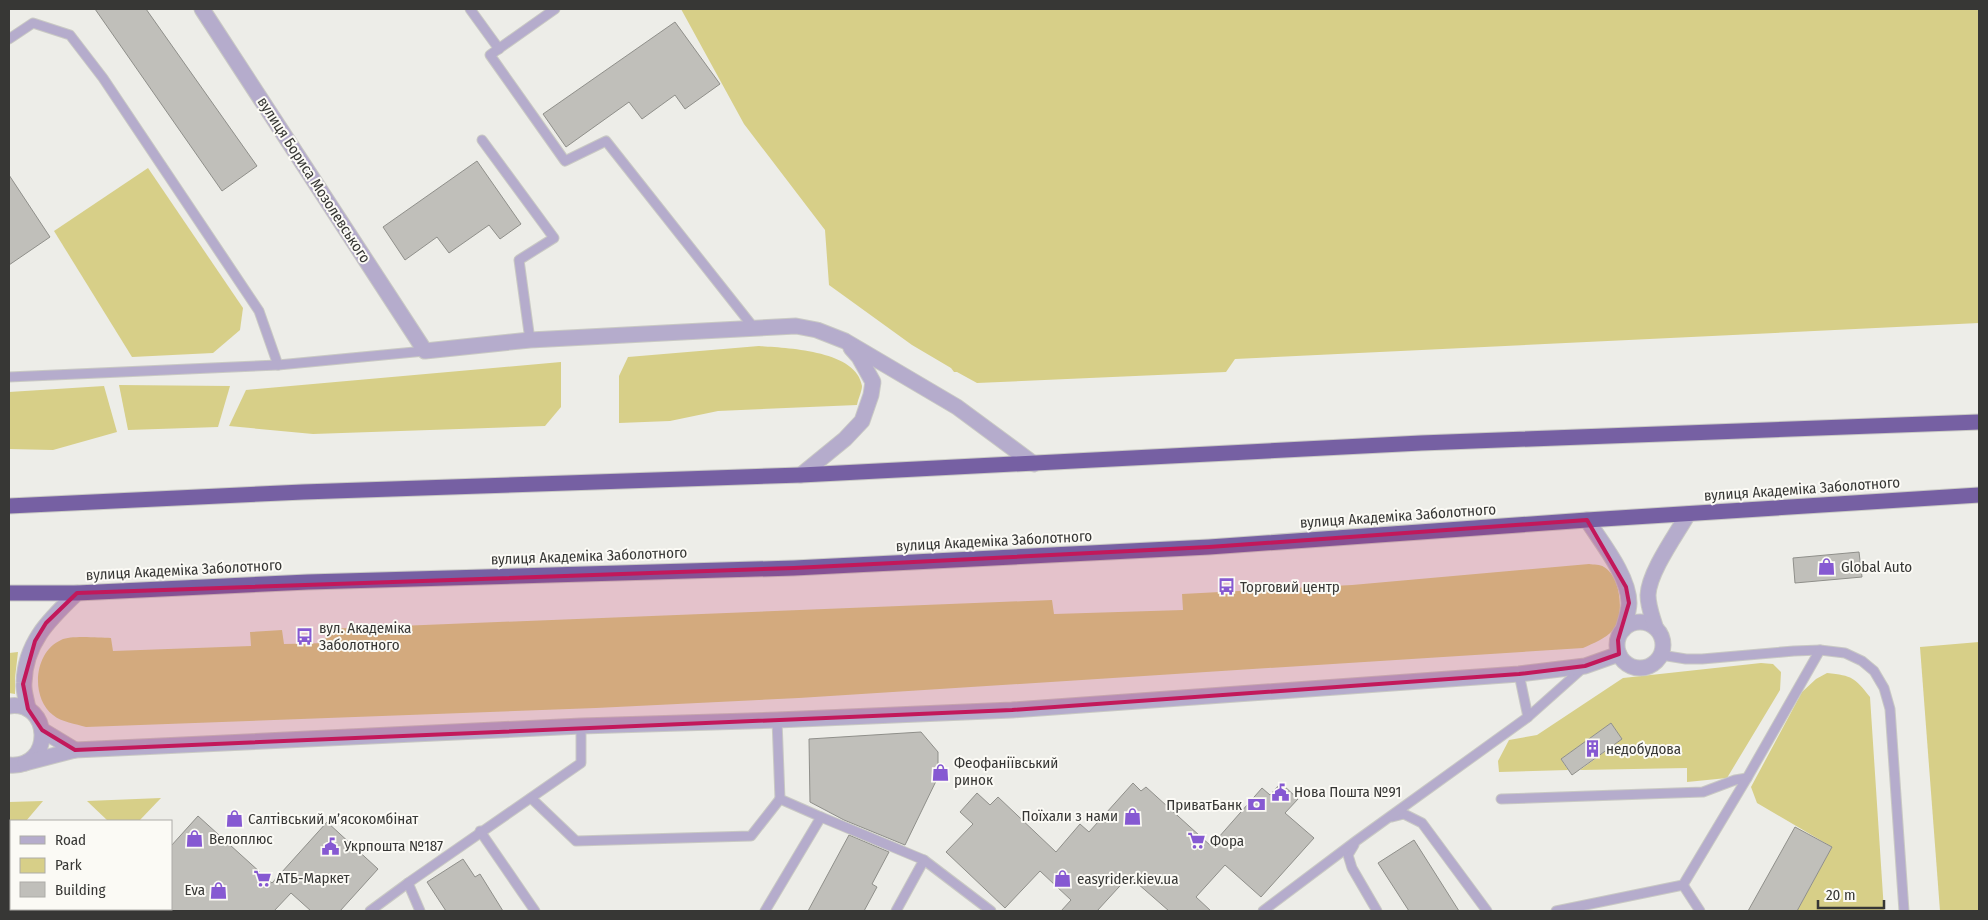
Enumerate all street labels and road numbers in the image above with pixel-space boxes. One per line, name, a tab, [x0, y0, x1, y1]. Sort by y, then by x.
street label: вулиця Бориса Мозолевського	[254, 94, 374, 266]
street label: вулиця Академіка Заболотного	[1703, 473, 1901, 505]
street label: вулиця Академіка Заболотного	[1299, 500, 1497, 532]
street label: вулиця Академіка Заболотного	[895, 527, 1093, 555]
street label: вулиця Академіка Заболотного	[490, 544, 688, 568]
street label: вулиця Академіка Заболотного	[85, 556, 283, 584]

